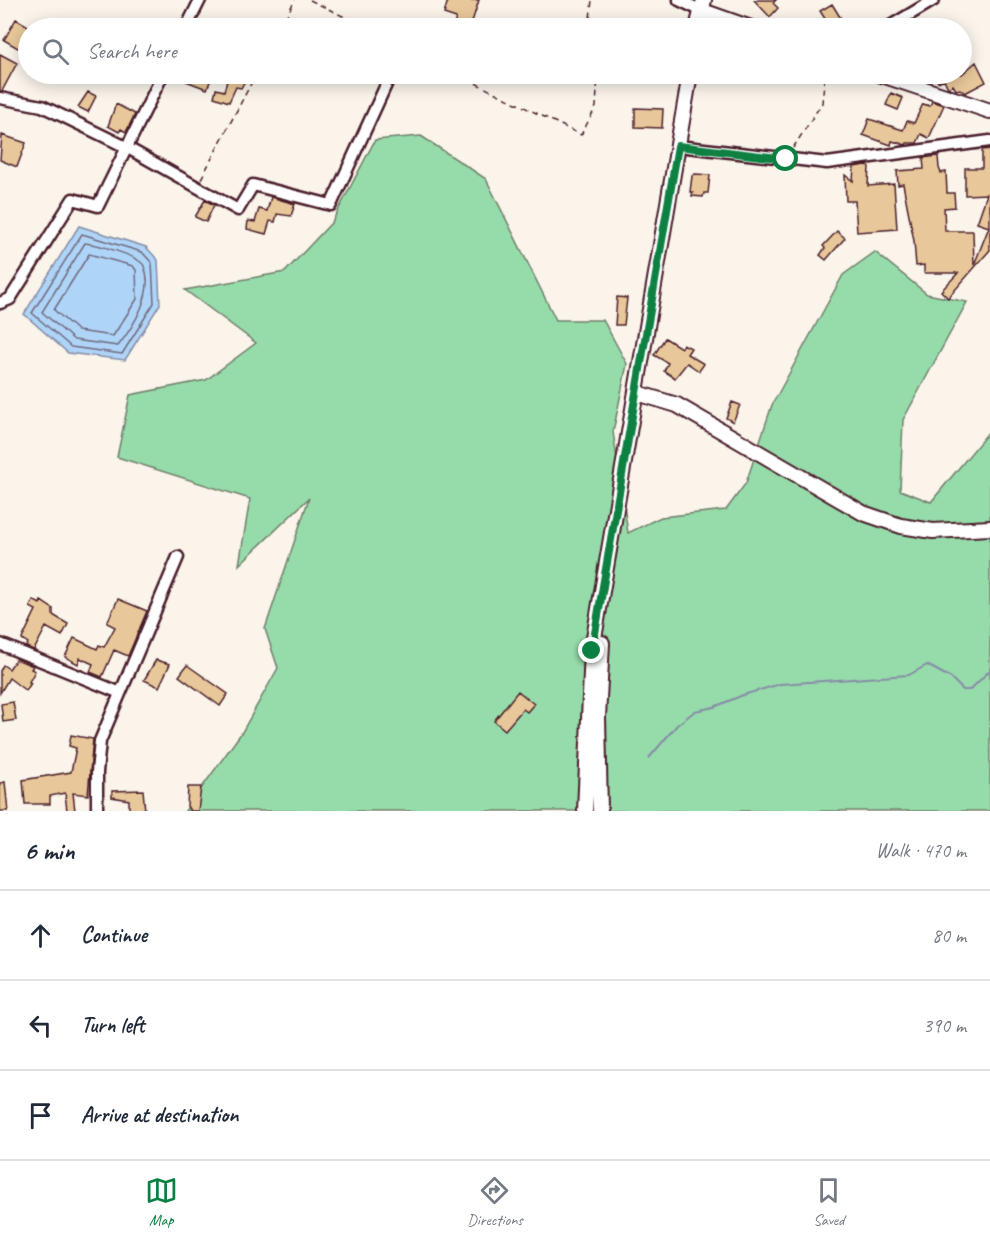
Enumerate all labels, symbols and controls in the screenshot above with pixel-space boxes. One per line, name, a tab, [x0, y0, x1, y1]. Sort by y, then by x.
search box	[18, 18, 972, 84]
icon: search	[39, 35, 72, 68]
text: Search here	[87, 37, 177, 65]
route start	[772, 145, 798, 171]
route end	[578, 637, 604, 663]
text: 6 min	[24, 834, 74, 867]
text: Walk · 470 m	[876, 838, 966, 863]
icon: ahead	[24, 919, 57, 952]
text: Continue	[81, 921, 147, 949]
text: 80 m	[932, 923, 966, 948]
icon: left	[24, 1009, 57, 1042]
text: Turn left	[81, 1011, 145, 1039]
text: 390 m	[923, 1013, 966, 1038]
icon: arrive	[24, 1099, 57, 1132]
text: Arrive at destination	[81, 1101, 238, 1129]
tab: Map	[145, 1174, 178, 1230]
tab: Directions	[467, 1174, 523, 1230]
tab: Saved	[812, 1174, 845, 1230]

